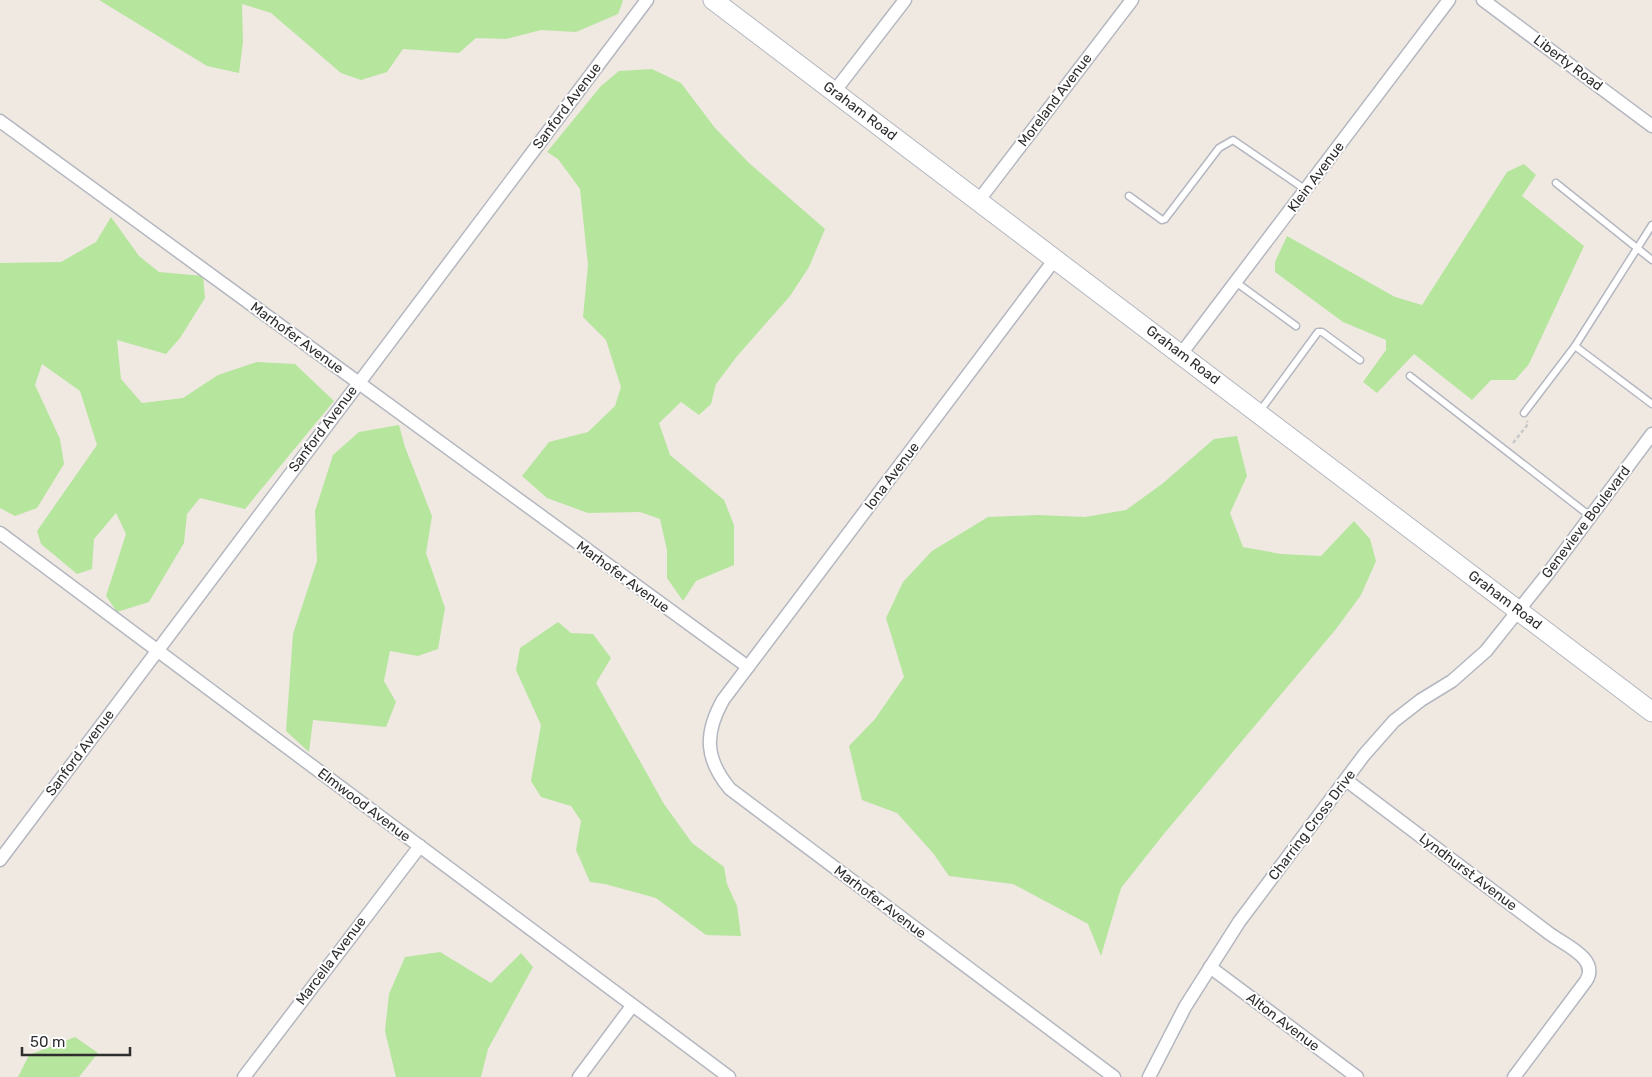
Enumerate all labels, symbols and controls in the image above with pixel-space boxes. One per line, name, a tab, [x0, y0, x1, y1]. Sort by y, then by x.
street label: Liberty Road	[1530, 31, 1606, 95]
street label: Moreland Avenue	[1014, 50, 1096, 150]
street label: Sanford Avenue	[529, 59, 605, 153]
street label: Graham Road	[820, 78, 900, 144]
street label: Klein Avenue	[1284, 138, 1348, 216]
street label: Marhofer Avenue	[247, 299, 347, 378]
street label: Graham Road	[1143, 322, 1223, 388]
street label: Sanford Avenue	[285, 382, 361, 476]
street label: Iona Avenue	[861, 439, 923, 513]
street label: Genevieve Boulevard	[1538, 462, 1634, 582]
street label: Marhofer Avenue	[573, 538, 673, 617]
street label: Graham Road	[1465, 567, 1545, 633]
street label: Sanford Avenue	[42, 706, 118, 800]
street label: Elmwood Avenue	[314, 765, 414, 846]
street label: Charring Cross Drive	[1265, 766, 1359, 884]
street label: Lyndhurst Avenue	[1416, 830, 1520, 914]
street label: Marhofer Avenue	[831, 862, 929, 942]
street label: Marcella Avenue	[292, 913, 370, 1009]
street label: Alton Avenue	[1243, 989, 1323, 1055]
scale bar	[22, 1024, 130, 1056]
text: 50 m	[30, 1033, 65, 1051]

